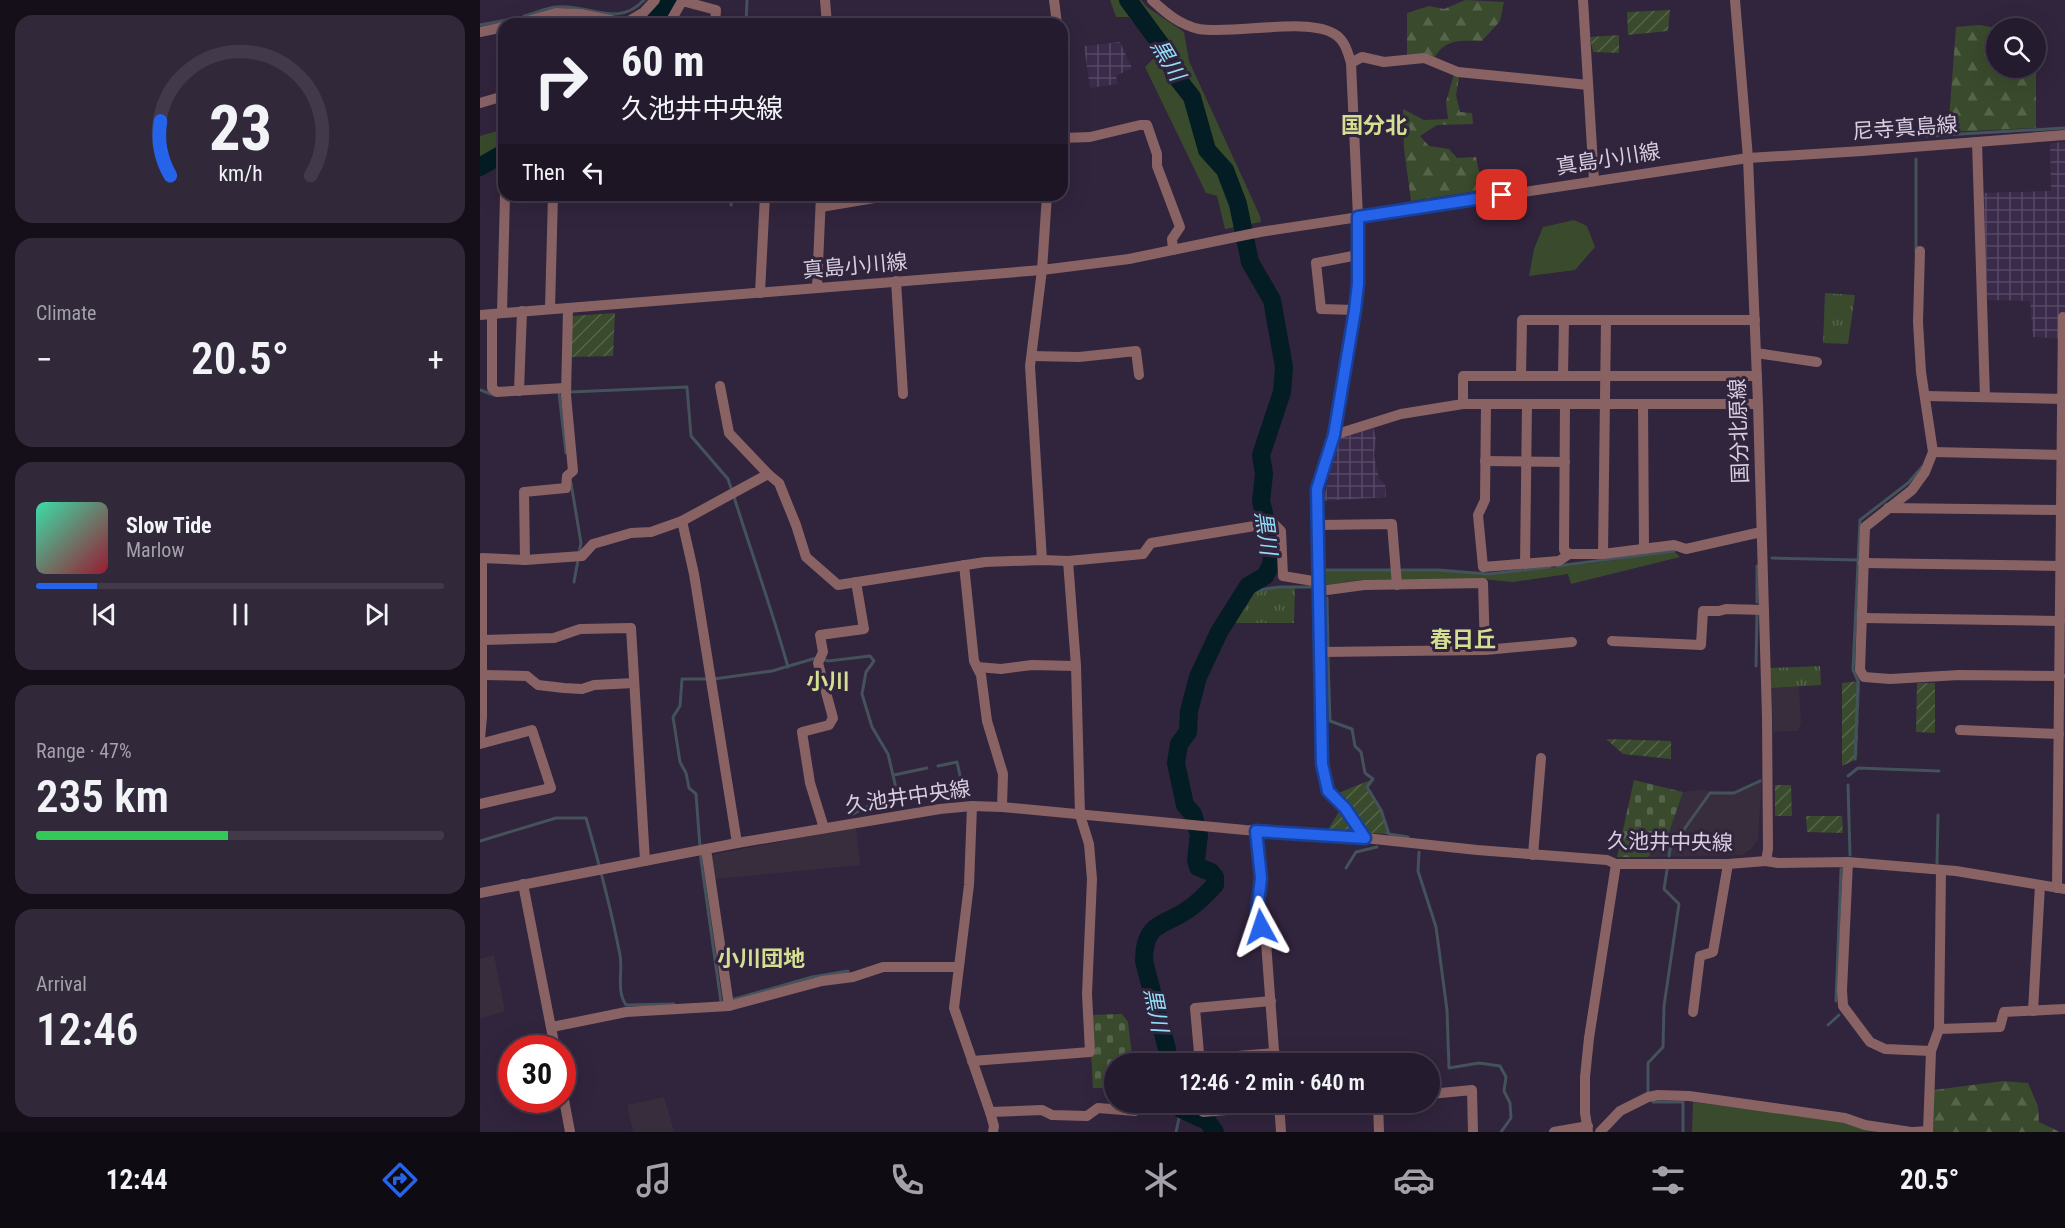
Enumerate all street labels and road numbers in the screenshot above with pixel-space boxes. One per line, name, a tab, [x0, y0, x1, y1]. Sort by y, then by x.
street label: 尼寺真島線	[1852, 112, 1958, 144]
street label: 真島小川線	[1554, 139, 1662, 179]
street label: 真島小川線	[802, 249, 908, 283]
street label: 国分北原線	[1725, 378, 1753, 484]
street label: 久池井中央線	[844, 776, 972, 818]
street label: 久池井中央線	[1607, 829, 1733, 855]

